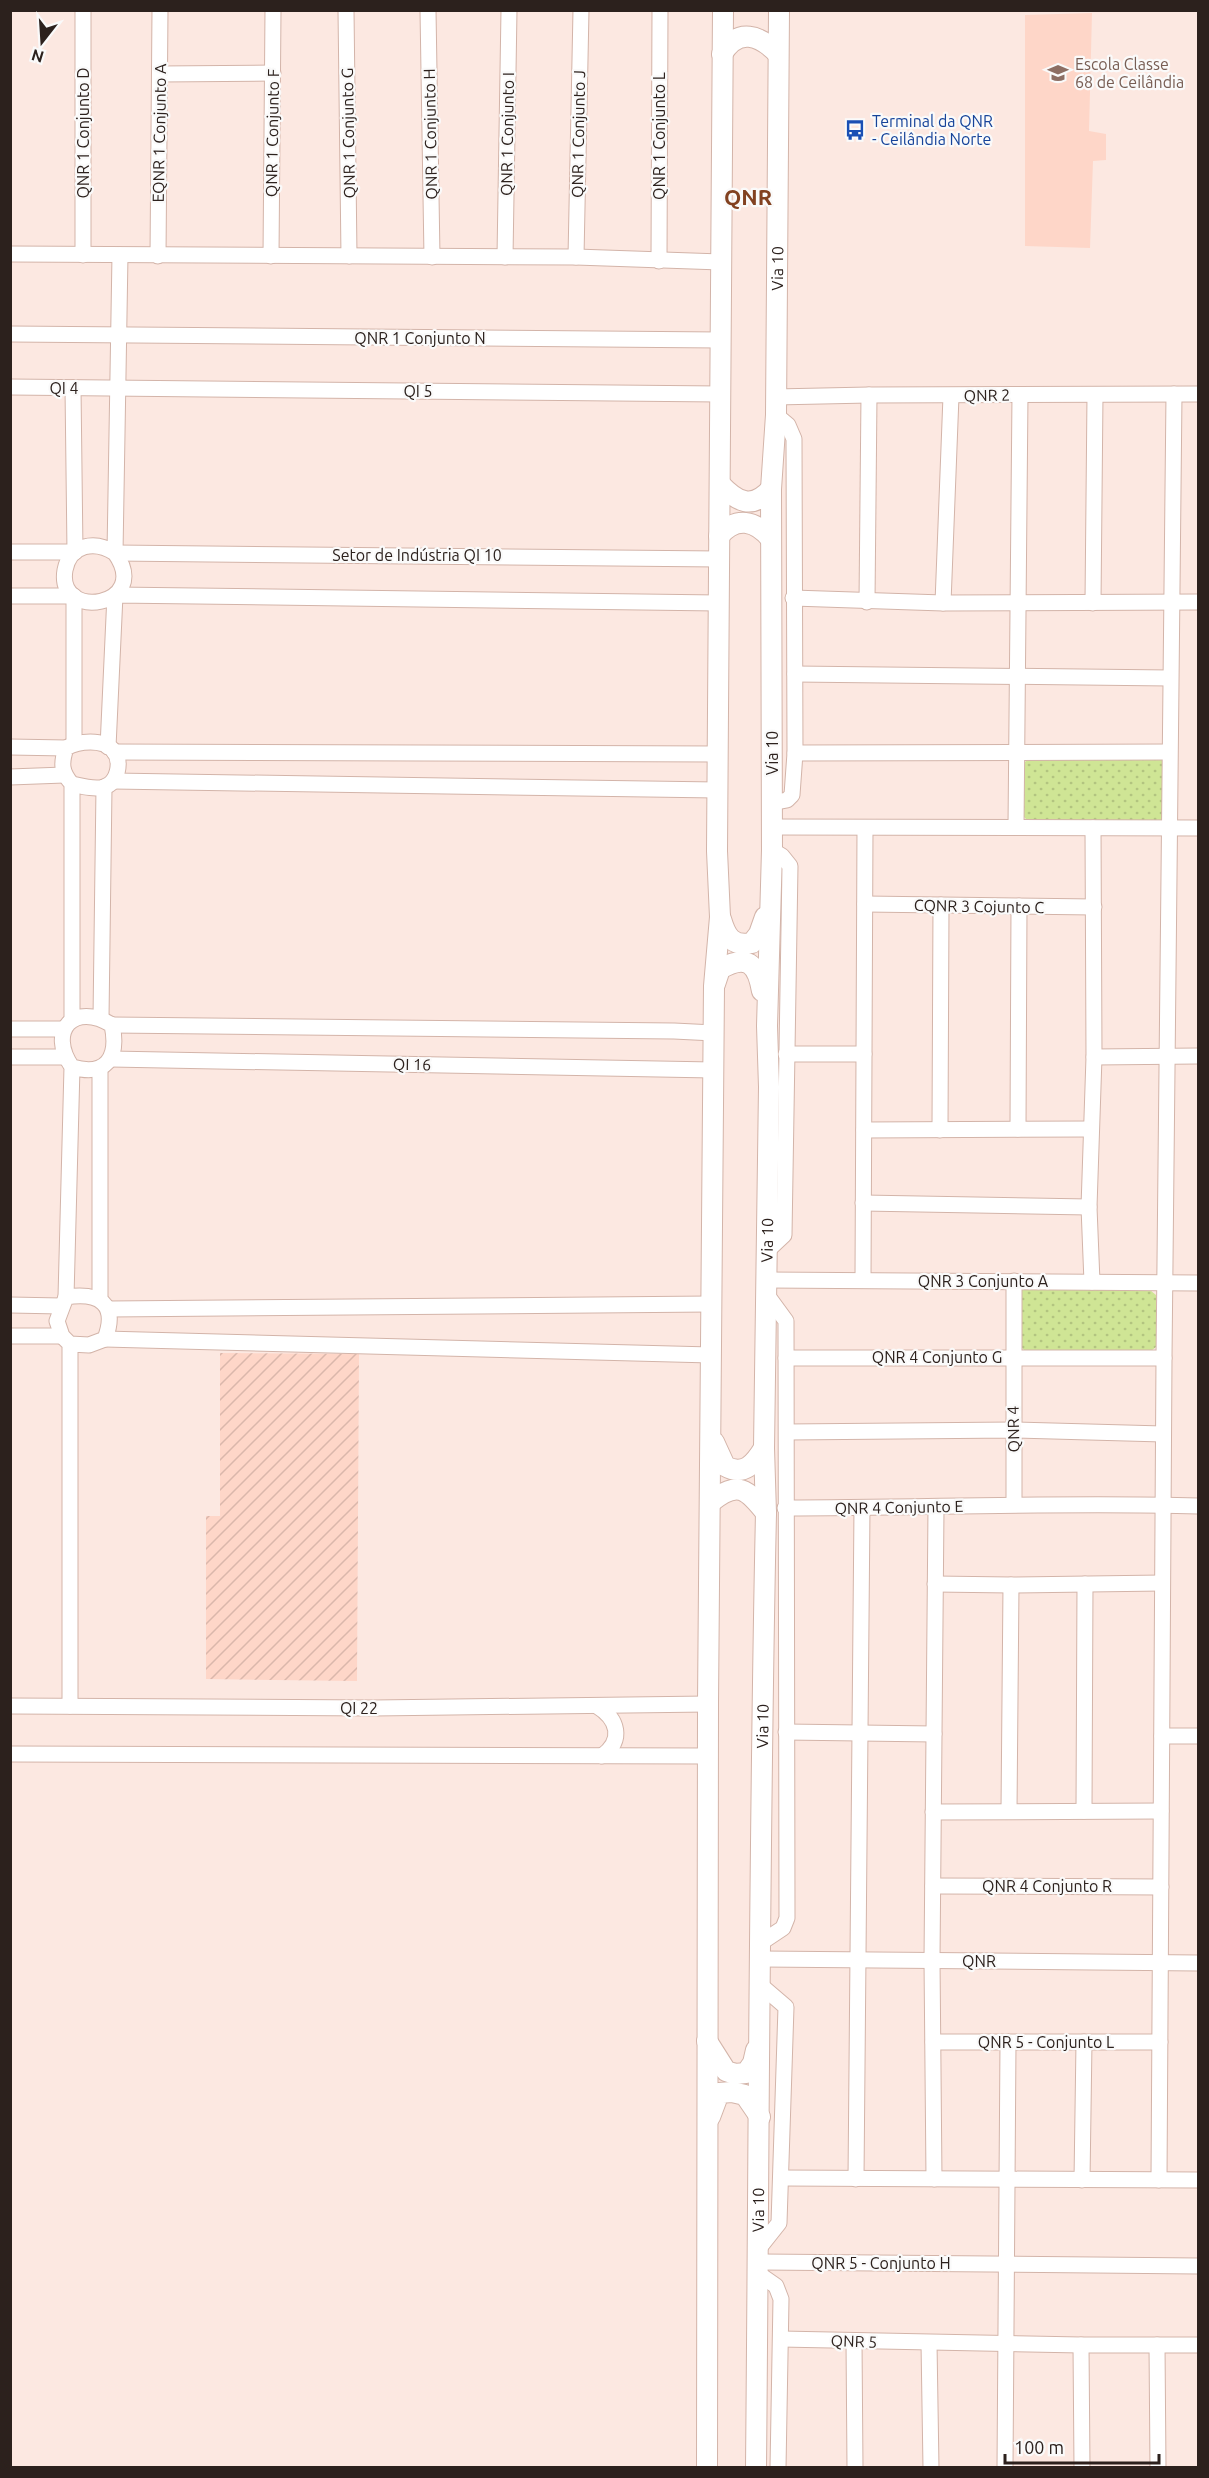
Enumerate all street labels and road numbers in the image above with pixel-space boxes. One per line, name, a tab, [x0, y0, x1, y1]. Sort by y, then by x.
street label: EQNR 1 Conjunto A	[149, 63, 169, 203]
street label: QNR 1 Conjunto D	[74, 67, 92, 199]
street label: QNR 1 Conjunto G	[338, 68, 358, 198]
street label: QNR 1 Conjunto H	[420, 68, 440, 200]
street label: QNR 1 Conjunto F	[262, 69, 282, 197]
street label: QNR 1 Conjunto J	[568, 70, 588, 198]
street label: QNR 1 Conjunto I	[497, 72, 517, 196]
street label: QNR 1 Conjunto L	[650, 72, 668, 200]
street label: Via 10	[768, 246, 786, 291]
street label: QNR 1 Conjunto N	[354, 329, 486, 347]
street label: QI 4	[49, 379, 79, 397]
street label: QI 5	[403, 382, 433, 400]
street label: QNR 2	[964, 386, 1010, 404]
street label: Setor de Indústria QI 10	[332, 546, 502, 564]
street label: Via 10	[763, 731, 781, 775]
street label: CQNR 3 Cojunto C	[914, 896, 1044, 916]
street label: QI 16	[393, 1055, 431, 1073]
street label: Via 10	[758, 1218, 776, 1263]
street label: QNR 3 Conjunto A	[918, 1272, 1049, 1290]
street label: QNR 4 Conjunto G	[872, 1348, 1002, 1366]
street label: QNR 4	[1004, 1406, 1022, 1452]
street label: QNR 4 Conjunto E	[834, 1497, 964, 1517]
street label: QI 22	[340, 1699, 378, 1717]
street label: Via 10	[753, 1704, 772, 1748]
street label: QNR 4 Conjunto R	[982, 1877, 1112, 1895]
street label: QNR	[962, 1952, 996, 1970]
street label: QNR 5 - Conjunto L	[978, 2033, 1114, 2051]
street label: Via 10	[749, 2188, 767, 2232]
street label: QNR 5 - Conjunto H	[811, 2254, 951, 2272]
street label: QNR 5	[830, 2331, 878, 2351]

